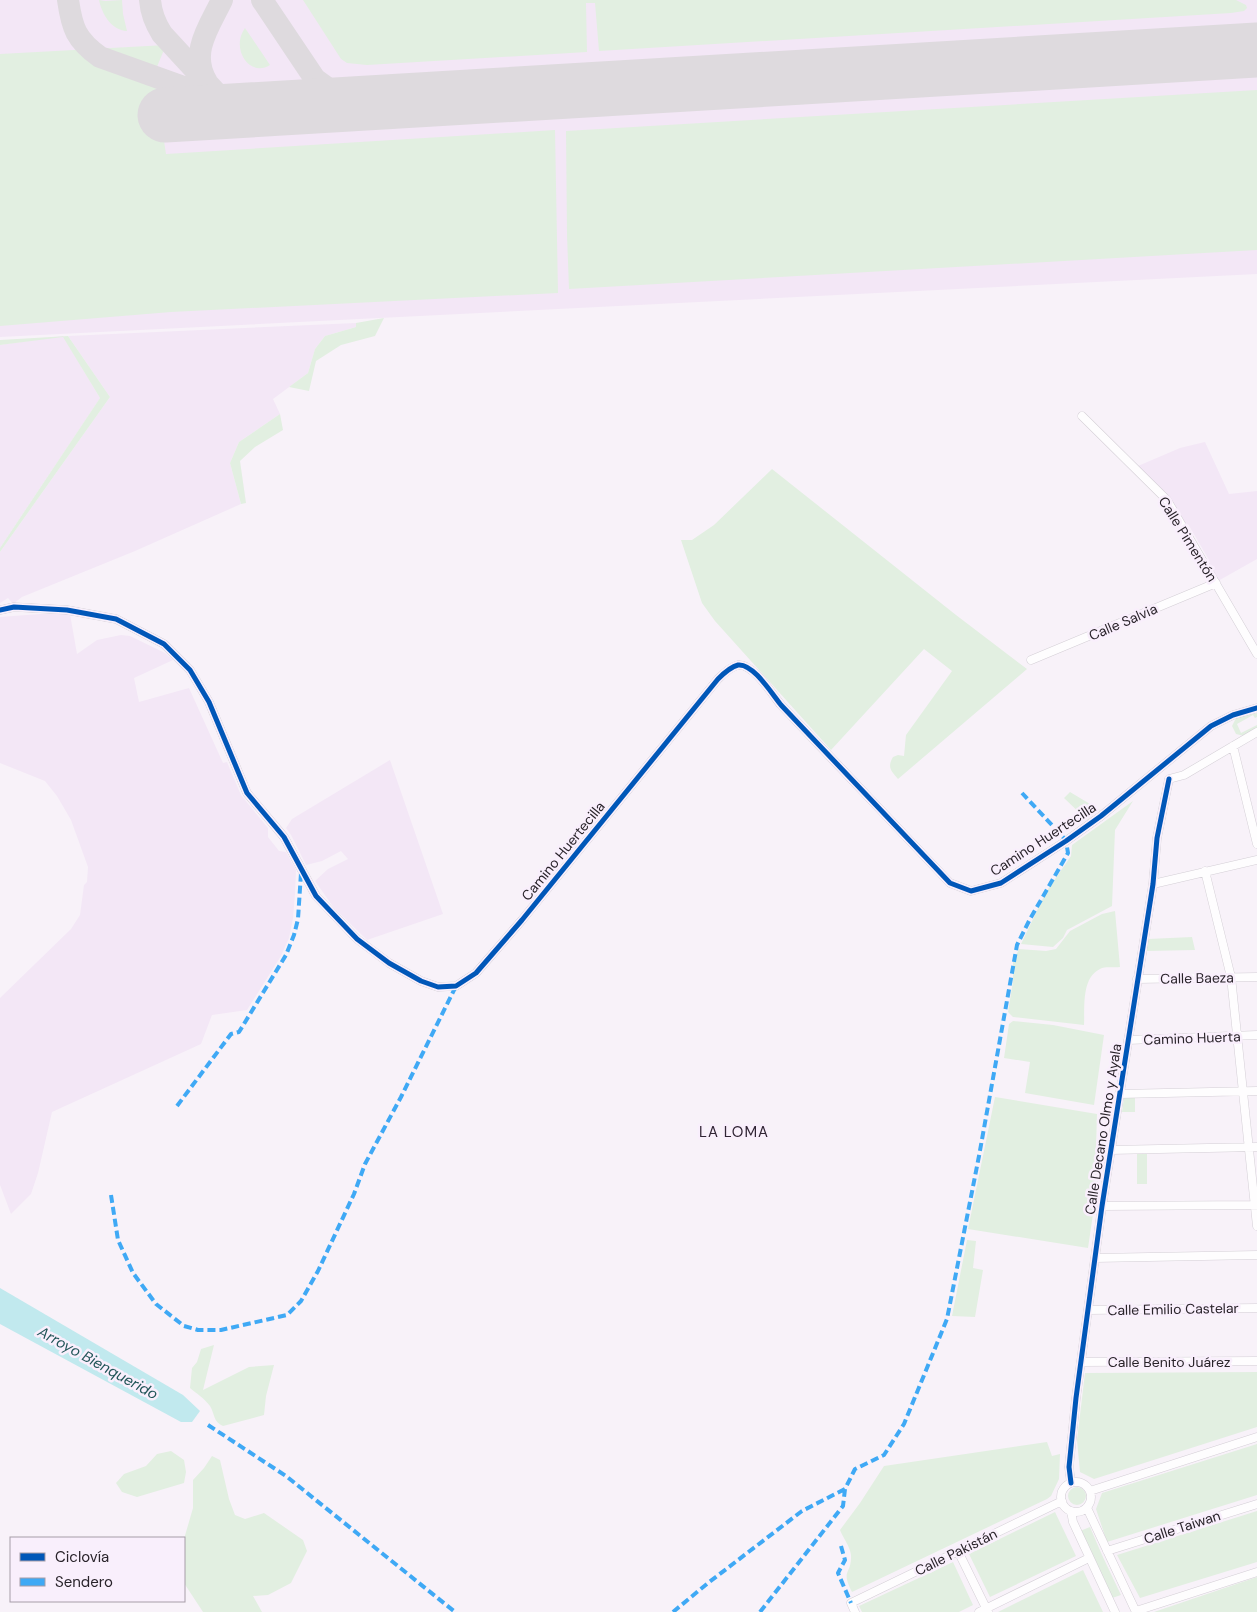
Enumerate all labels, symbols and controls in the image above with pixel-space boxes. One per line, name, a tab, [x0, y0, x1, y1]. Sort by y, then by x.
street label: Calle Pimentón	[1155, 493, 1221, 585]
street label: Calle Salvia	[1086, 599, 1160, 645]
street label: Camino Huertecilla	[517, 798, 609, 904]
street label: Camino Huertecilla	[987, 798, 1099, 880]
street label: Calle Baeza	[1160, 968, 1234, 988]
street label: Camino Huerta	[1143, 1027, 1241, 1049]
street label: Calle Decano Olmo y Ayala	[1081, 1042, 1125, 1216]
district label: LA LOMA	[699, 1122, 769, 1142]
street label: Calle Emilio Castelar	[1107, 1299, 1239, 1319]
water label: Arroyo Bienquerido	[34, 1321, 162, 1404]
street label: Calle Benito Juárez	[1108, 1353, 1230, 1371]
street label: Calle Taiwan	[1141, 1506, 1223, 1548]
street label: Calle Pakistán	[912, 1524, 1000, 1580]
legend	[10, 1537, 185, 1602]
text: Ciclovía	[55, 1547, 109, 1567]
text: Sendero	[55, 1572, 113, 1592]

